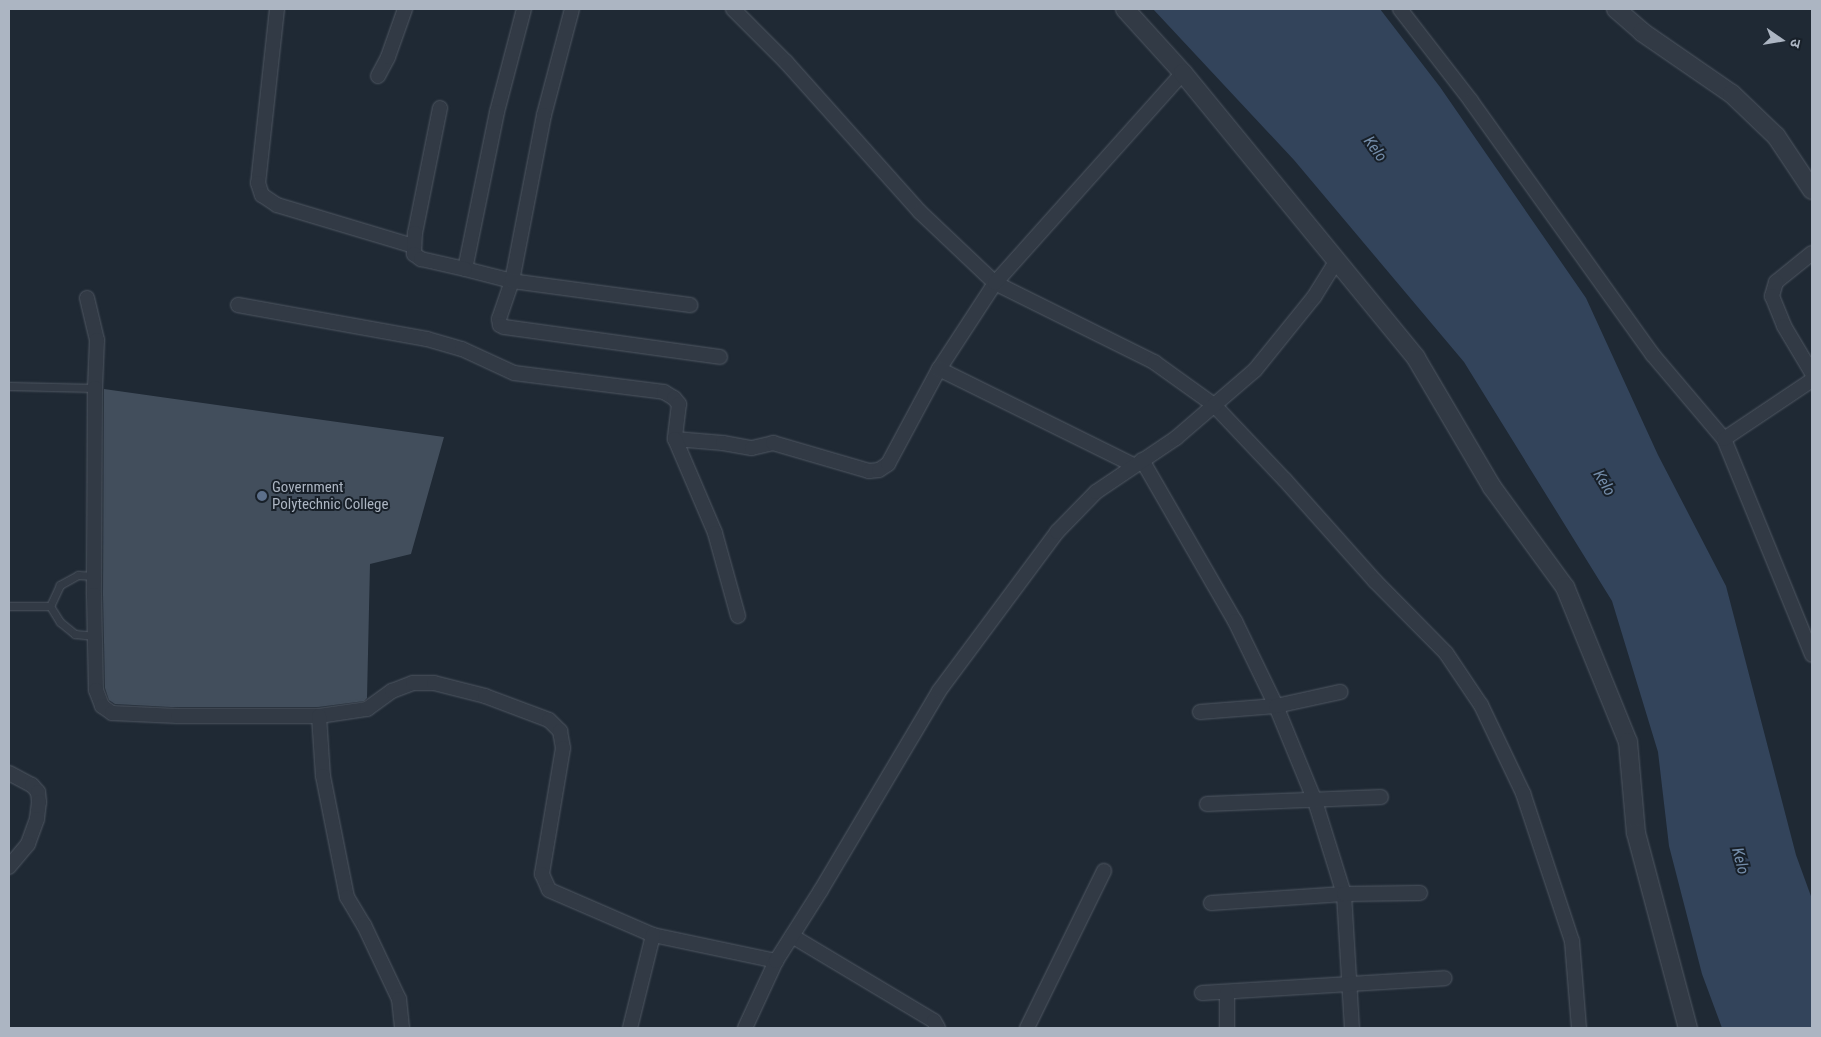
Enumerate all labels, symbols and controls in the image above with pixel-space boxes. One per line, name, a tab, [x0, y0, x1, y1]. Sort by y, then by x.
north arrow	[1756, 15, 1806, 65]
text: उ	[1787, 38, 1804, 49]
water label: Kelo	[1359, 132, 1391, 166]
water label: Kelo	[1589, 467, 1619, 499]
place label: Government Polytechnic College	[272, 478, 389, 513]
marker: Government Polytechnic College	[256, 490, 268, 502]
water label: Kelo	[1727, 846, 1753, 876]

